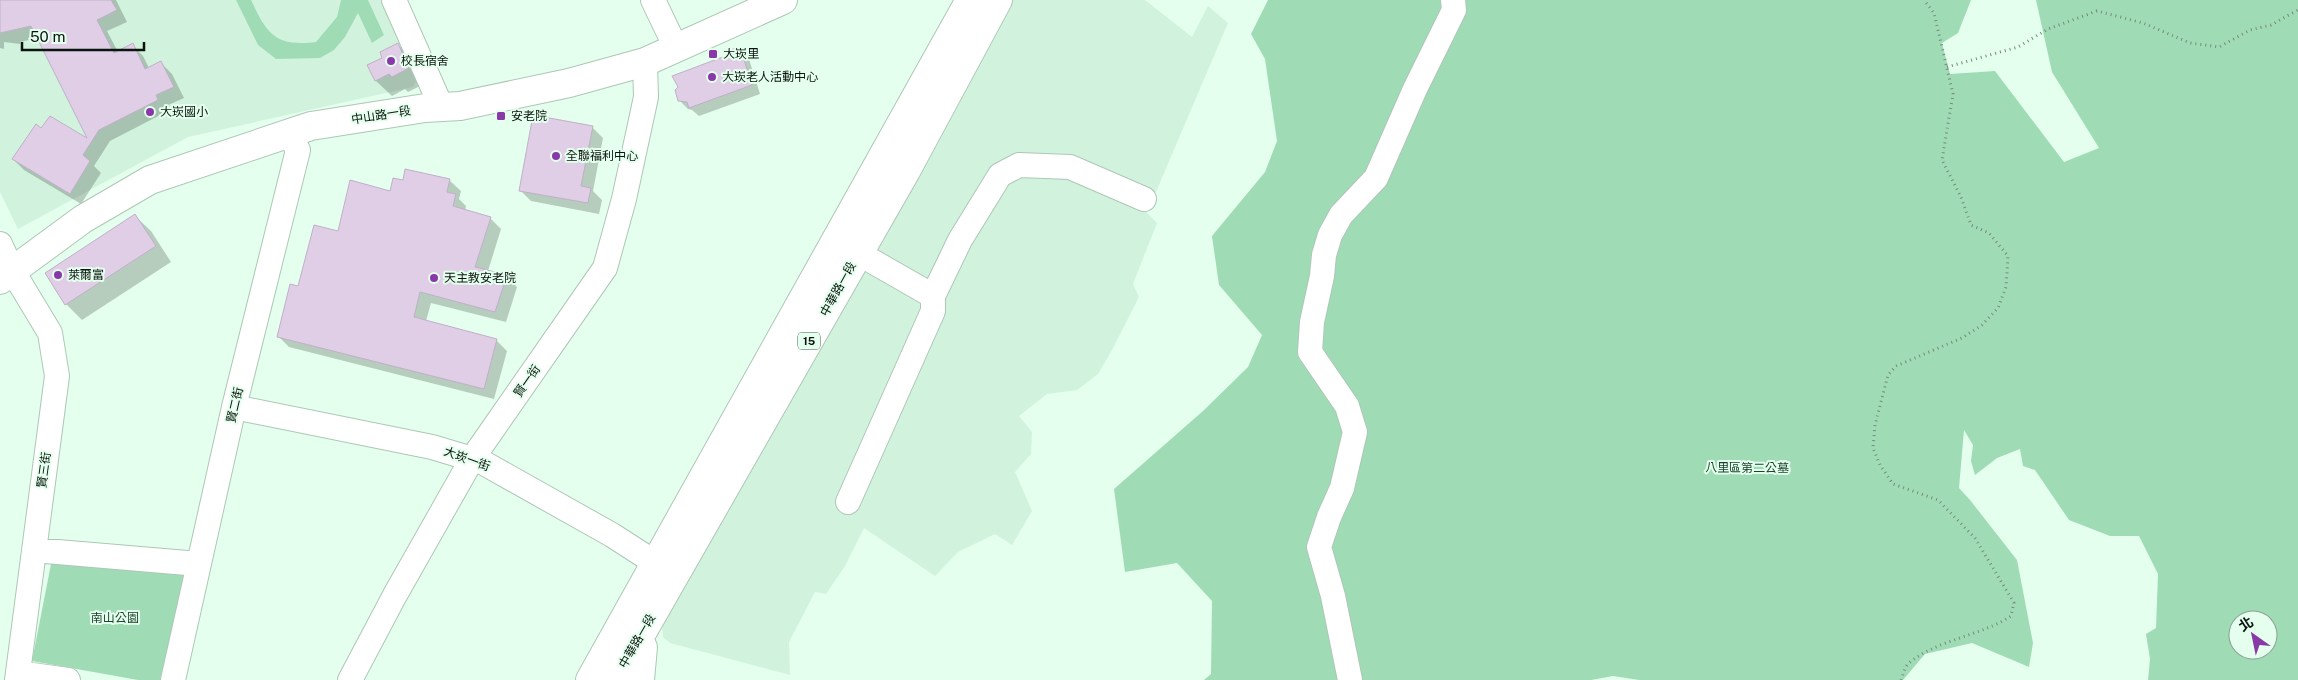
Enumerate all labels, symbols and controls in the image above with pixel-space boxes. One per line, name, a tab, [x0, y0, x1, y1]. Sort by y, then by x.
scale bar	[22, 20, 145, 52]
text: 50 m	[30, 28, 65, 45]
place label: 大崁里	[723, 47, 759, 61]
marker: 大崁里	[707, 48, 719, 60]
place label: 校長宿舍	[401, 54, 449, 68]
marker: 校長宿舍	[385, 55, 397, 67]
place label: 大崁老人活動中心	[722, 70, 818, 84]
marker: 大崁老人活動中心	[706, 71, 718, 83]
street label: 中山路一段	[350, 103, 412, 127]
place label: 大崁國小	[160, 105, 208, 119]
marker: 大崁國小	[144, 106, 156, 118]
place label: 安老院	[511, 109, 547, 123]
marker: 安老院	[495, 110, 507, 122]
place label: 全聯福利中心	[566, 149, 638, 163]
marker: 全聯福利中心	[550, 150, 562, 162]
street label: 中華路一段	[817, 259, 859, 319]
place label: 萊爾富	[68, 268, 104, 282]
marker: 萊爾富	[52, 269, 64, 281]
place label: 天主教安老院	[444, 271, 516, 285]
marker: 天主教安老院	[428, 272, 440, 284]
road number: 15	[798, 332, 820, 350]
street label: 賢一街	[511, 362, 543, 400]
street label: 賢二街	[224, 386, 246, 424]
street label: 大崁一街	[442, 444, 492, 474]
street label: 賢三街	[35, 451, 53, 489]
park label: 八里區第二公墓	[1705, 461, 1789, 475]
north arrow	[2228, 610, 2278, 660]
park label: 南山公園	[91, 611, 139, 625]
street label: 中華路一段	[616, 612, 658, 670]
text: 北	[2236, 614, 2256, 635]

